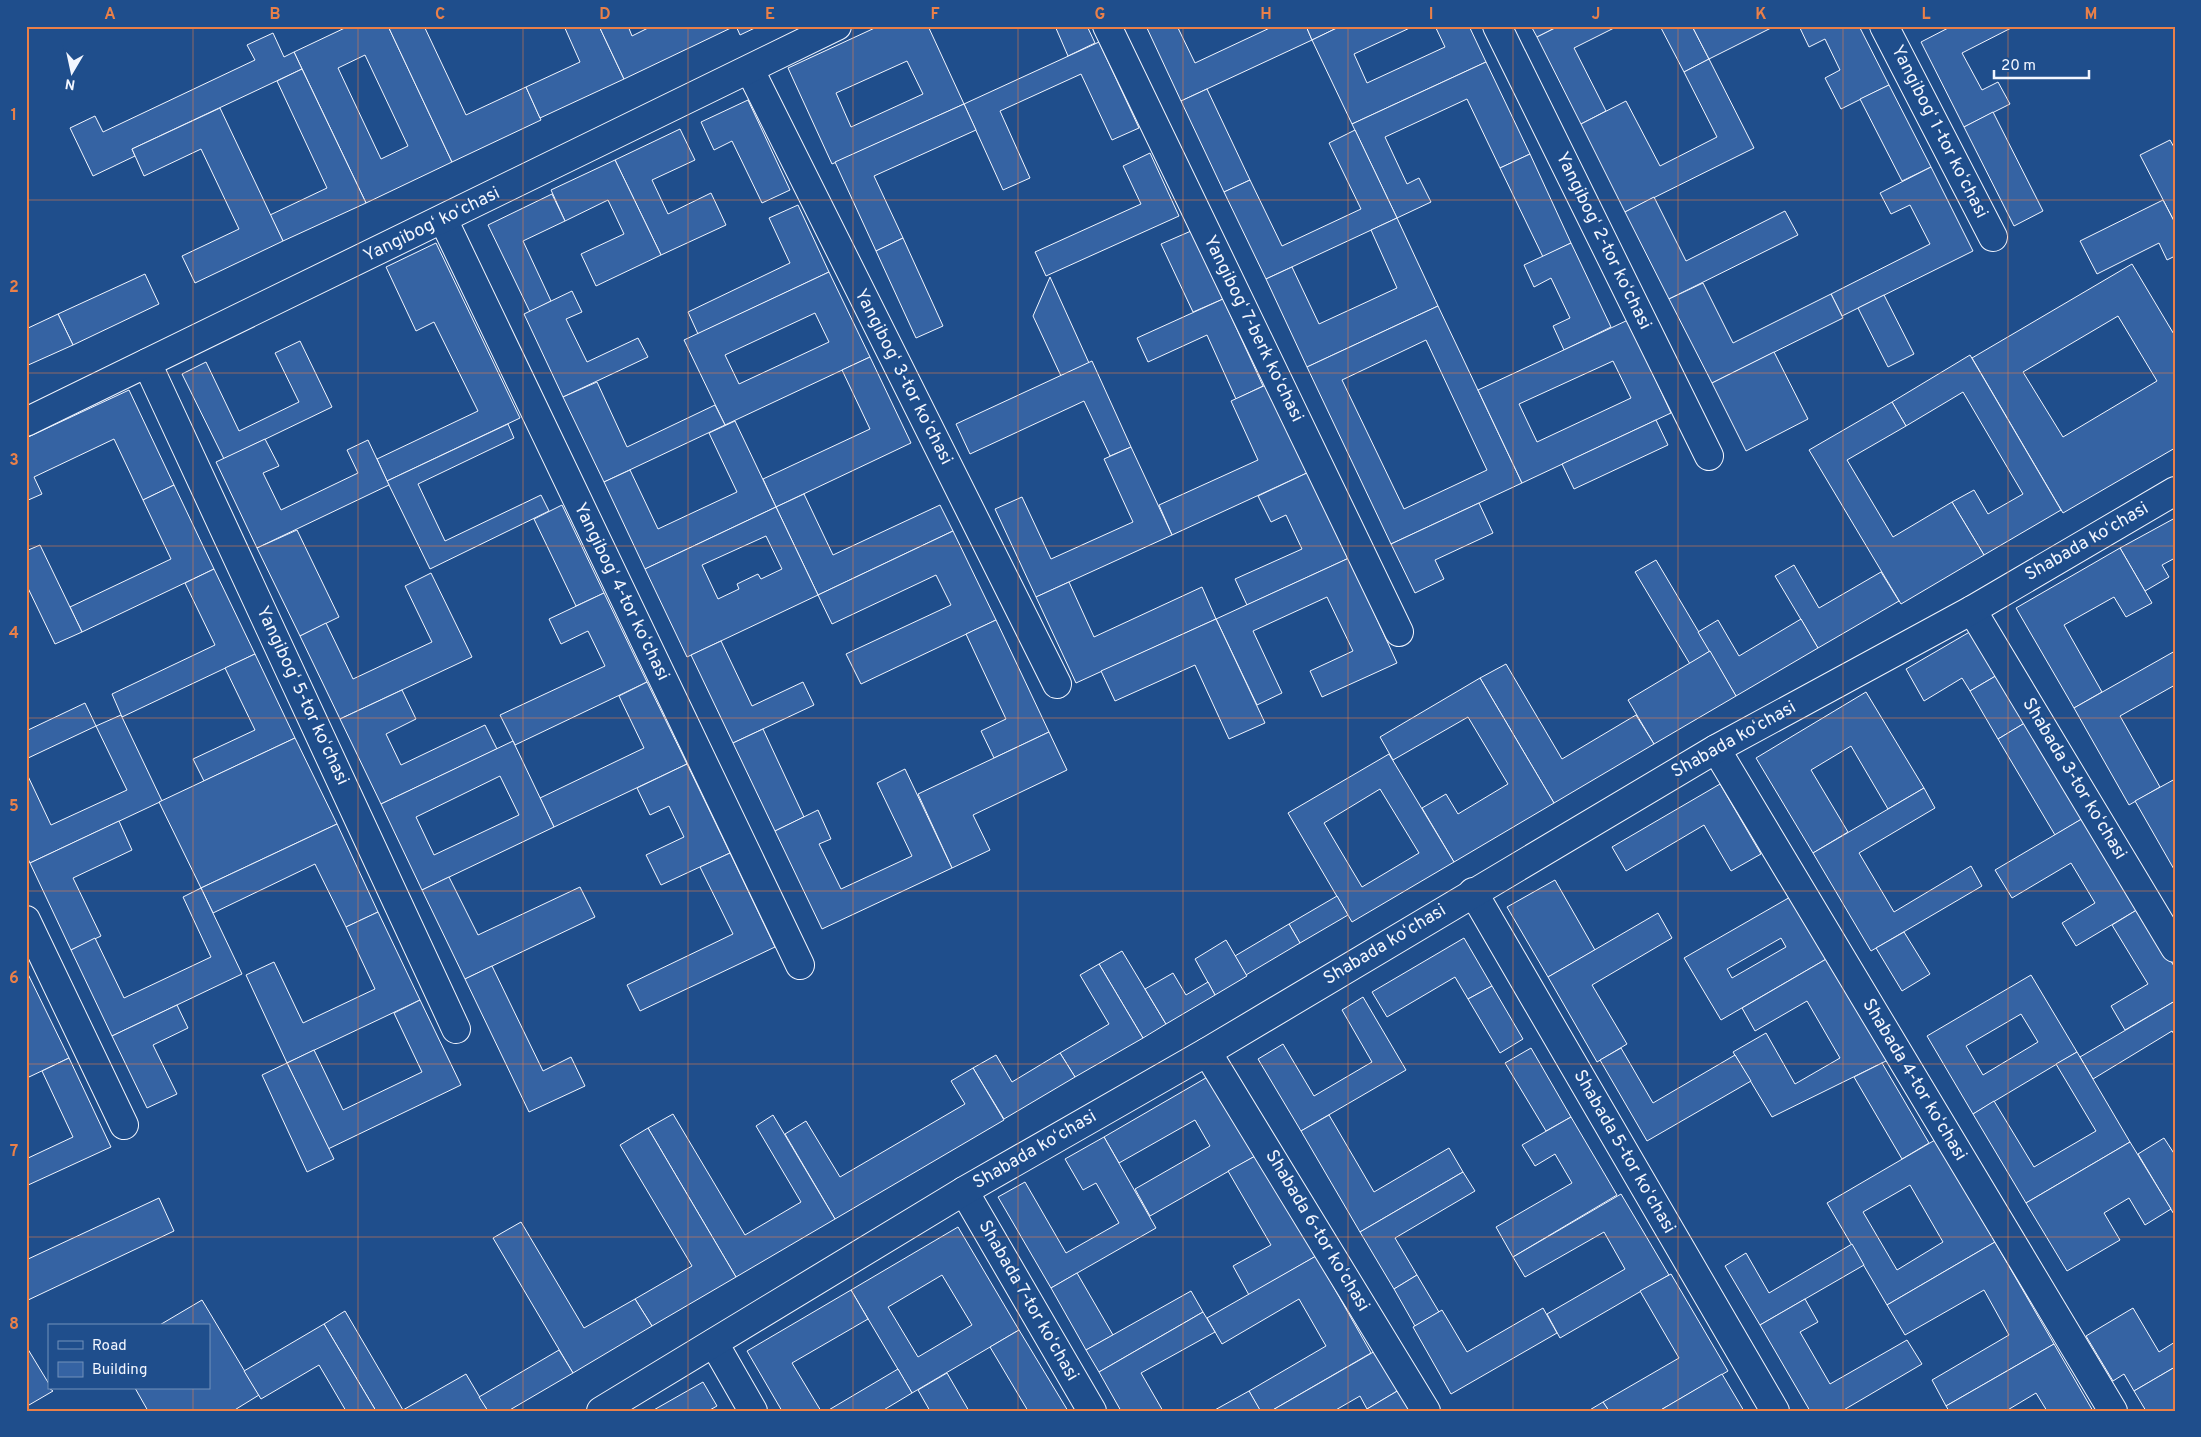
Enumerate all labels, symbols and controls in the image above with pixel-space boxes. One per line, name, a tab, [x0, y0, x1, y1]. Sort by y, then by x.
text: A	[104, 5, 116, 25]
text: B	[269, 5, 281, 25]
text: C	[435, 5, 445, 25]
text: D	[599, 5, 611, 25]
text: E	[765, 5, 775, 25]
text: F	[930, 5, 940, 25]
text: G	[1095, 5, 1105, 25]
text: H	[1260, 5, 1272, 25]
text: I	[1429, 5, 1433, 25]
text: J	[1592, 5, 1600, 25]
text: K	[1755, 5, 1767, 25]
text: L	[1921, 5, 1931, 25]
text: M	[2085, 5, 2097, 25]
street label: Yangibogʻ 1-tor koʻchasi	[1885, 42, 1993, 222]
north arrow	[48, 48, 98, 98]
scale bar	[1994, 48, 2088, 80]
text: 20 m	[2001, 57, 2036, 76]
text: N	[64, 74, 77, 93]
text: 1	[11, 106, 17, 126]
street label: Yangibogʻ 2-tor koʻchasi	[1550, 148, 1656, 334]
street label: Yangibogʻ koʻchasi	[360, 182, 504, 268]
street label: Yangibogʻ 7-berk koʻchasi	[1198, 232, 1308, 426]
text: 2	[9, 278, 19, 298]
street label: Yangibogʻ 3-tor koʻchasi	[849, 285, 957, 469]
text: 3	[9, 451, 19, 471]
street label: Shabada koʻchasi	[2021, 497, 2153, 587]
street label: Yangibogʻ 4-tor koʻchasi	[568, 499, 674, 685]
street label: Yangibogʻ 5-tor koʻchasi	[250, 603, 354, 789]
text: 4	[9, 624, 19, 644]
street label: Shabada 3-tor koʻchasi	[2017, 694, 2131, 864]
street label: Shabada koʻchasi	[1668, 696, 1800, 784]
text: 5	[9, 797, 19, 817]
street label: Shabada koʻchasi	[1319, 899, 1451, 991]
text: 6	[9, 969, 19, 989]
street label: Shabada 4-tor koʻchasi	[1856, 995, 1972, 1165]
street label: Shabada 5-tor koʻchasi	[1568, 1066, 1680, 1238]
street label: Shabada koʻchasi	[969, 1105, 1101, 1195]
text: 7	[10, 1142, 18, 1162]
street label: Shabada 6-tor koʻchasi	[1260, 1146, 1374, 1316]
street label: Shabada 7-tor koʻchasi	[973, 1217, 1083, 1385]
text: 8	[9, 1315, 19, 1335]
legend	[48, 1324, 210, 1390]
text: Road	[92, 1337, 127, 1356]
text: Building	[92, 1361, 147, 1380]

